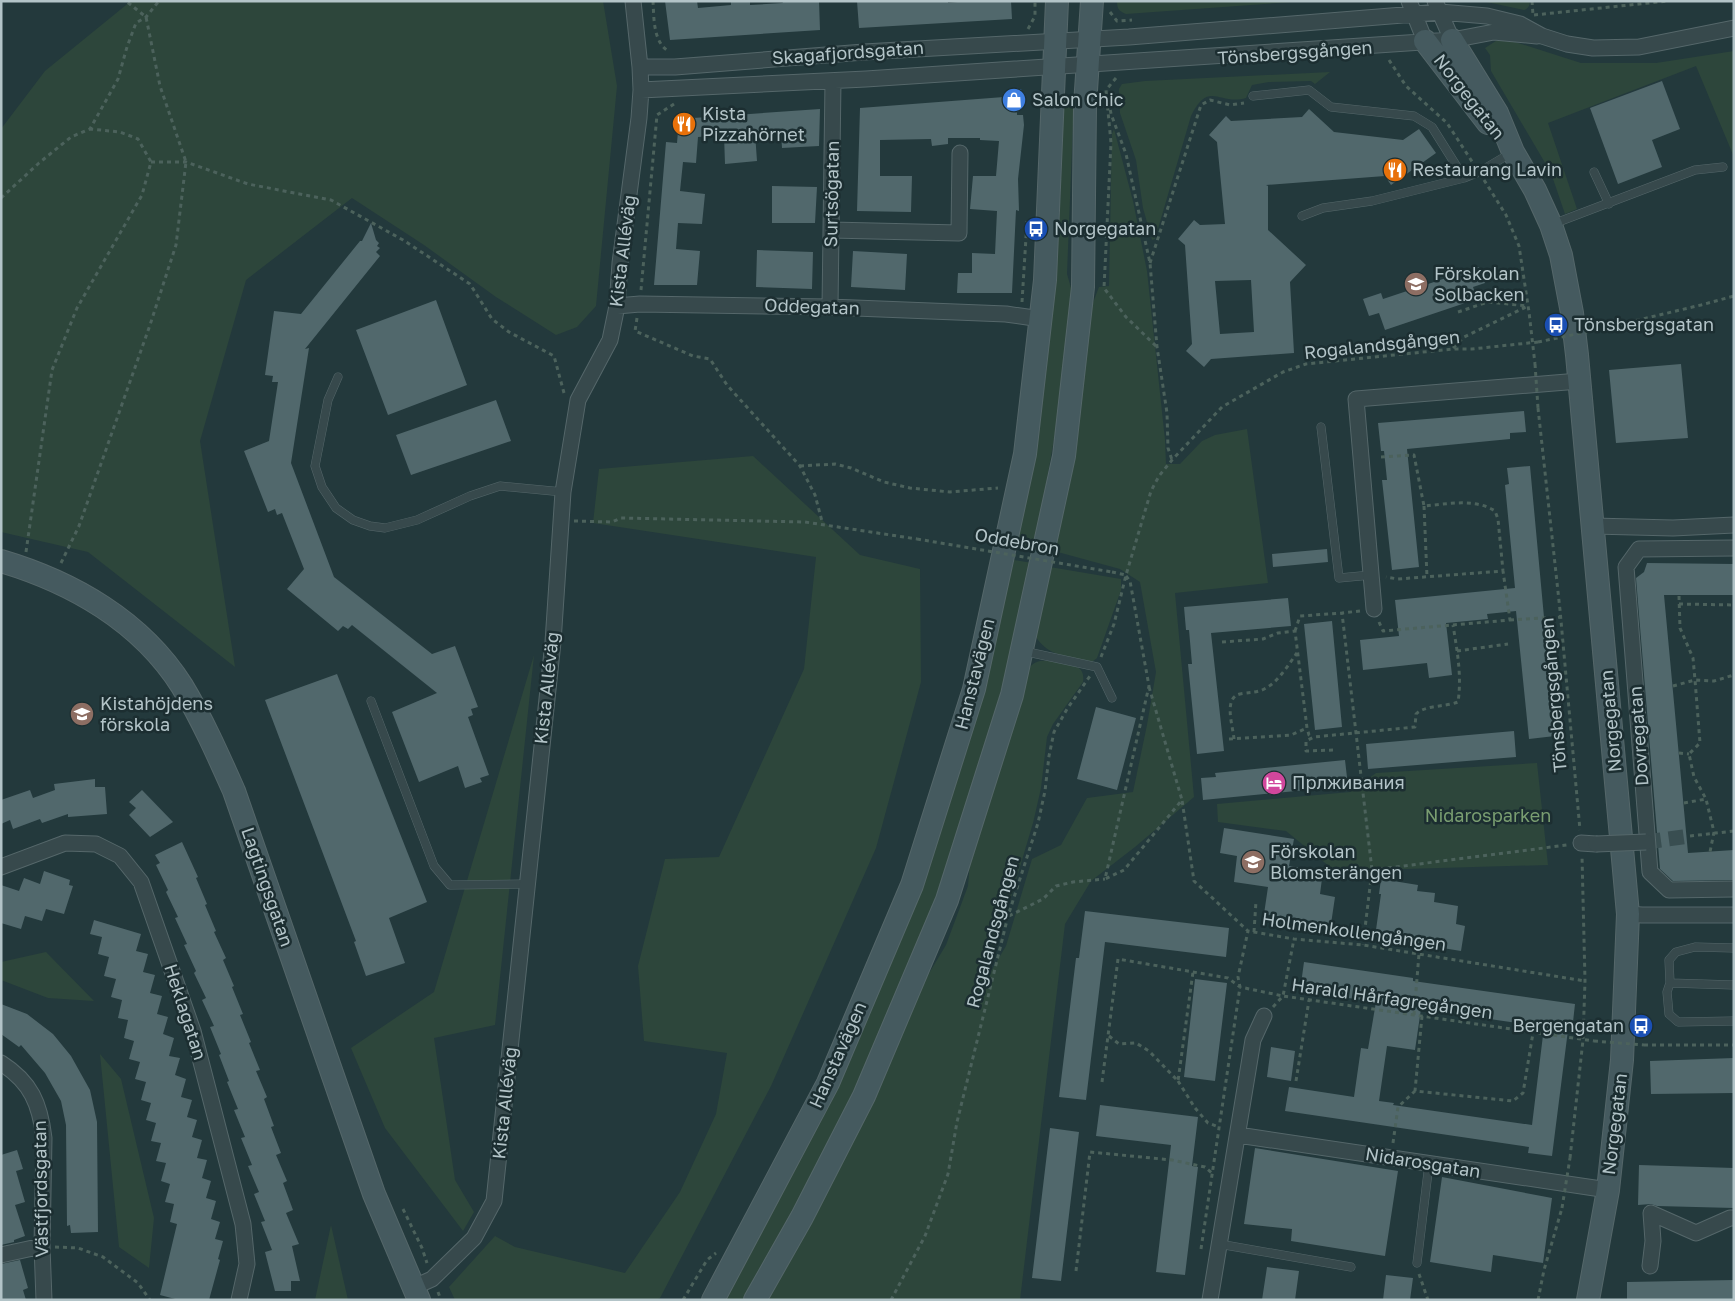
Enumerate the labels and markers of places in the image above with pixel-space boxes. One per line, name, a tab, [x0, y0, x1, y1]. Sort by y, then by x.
shop icon: Salon Chic	[1001, 87, 1027, 113]
place label: Salon Chic	[1032, 88, 1124, 110]
place label: Kista Pizzahörnet	[702, 102, 805, 145]
restaurant icon: Kista Pizzahörnet	[671, 111, 697, 137]
restaurant icon: Restaurang Lavin	[1382, 157, 1408, 183]
place label: Restaurang Lavin	[1412, 158, 1562, 180]
bus stop icon: Norgegatan	[1023, 216, 1049, 242]
place label: Norgegatan	[1054, 217, 1156, 239]
place label: Förskolan Solbacken	[1434, 262, 1524, 305]
school or university icon: Förskolan Solbacken	[1403, 271, 1429, 297]
bus stop icon: Tönsbergsgatan	[1543, 312, 1569, 338]
place label: Tönsbergsgatan	[1574, 313, 1714, 335]
place label: Kistahöjdens förskola	[100, 692, 213, 735]
school or university icon: Kistahöjdens förskola	[69, 701, 95, 727]
hotel icon: Прлживания	[1261, 770, 1287, 796]
place label: Прлживания	[1292, 771, 1405, 793]
place label: Förskolan Blomsterängen	[1270, 840, 1402, 883]
school or university icon: Förskolan Blomsterängen	[1240, 849, 1266, 875]
bus stop icon: Bergengatan	[1628, 1013, 1654, 1039]
place label: Bergengatan	[1513, 1014, 1624, 1036]

